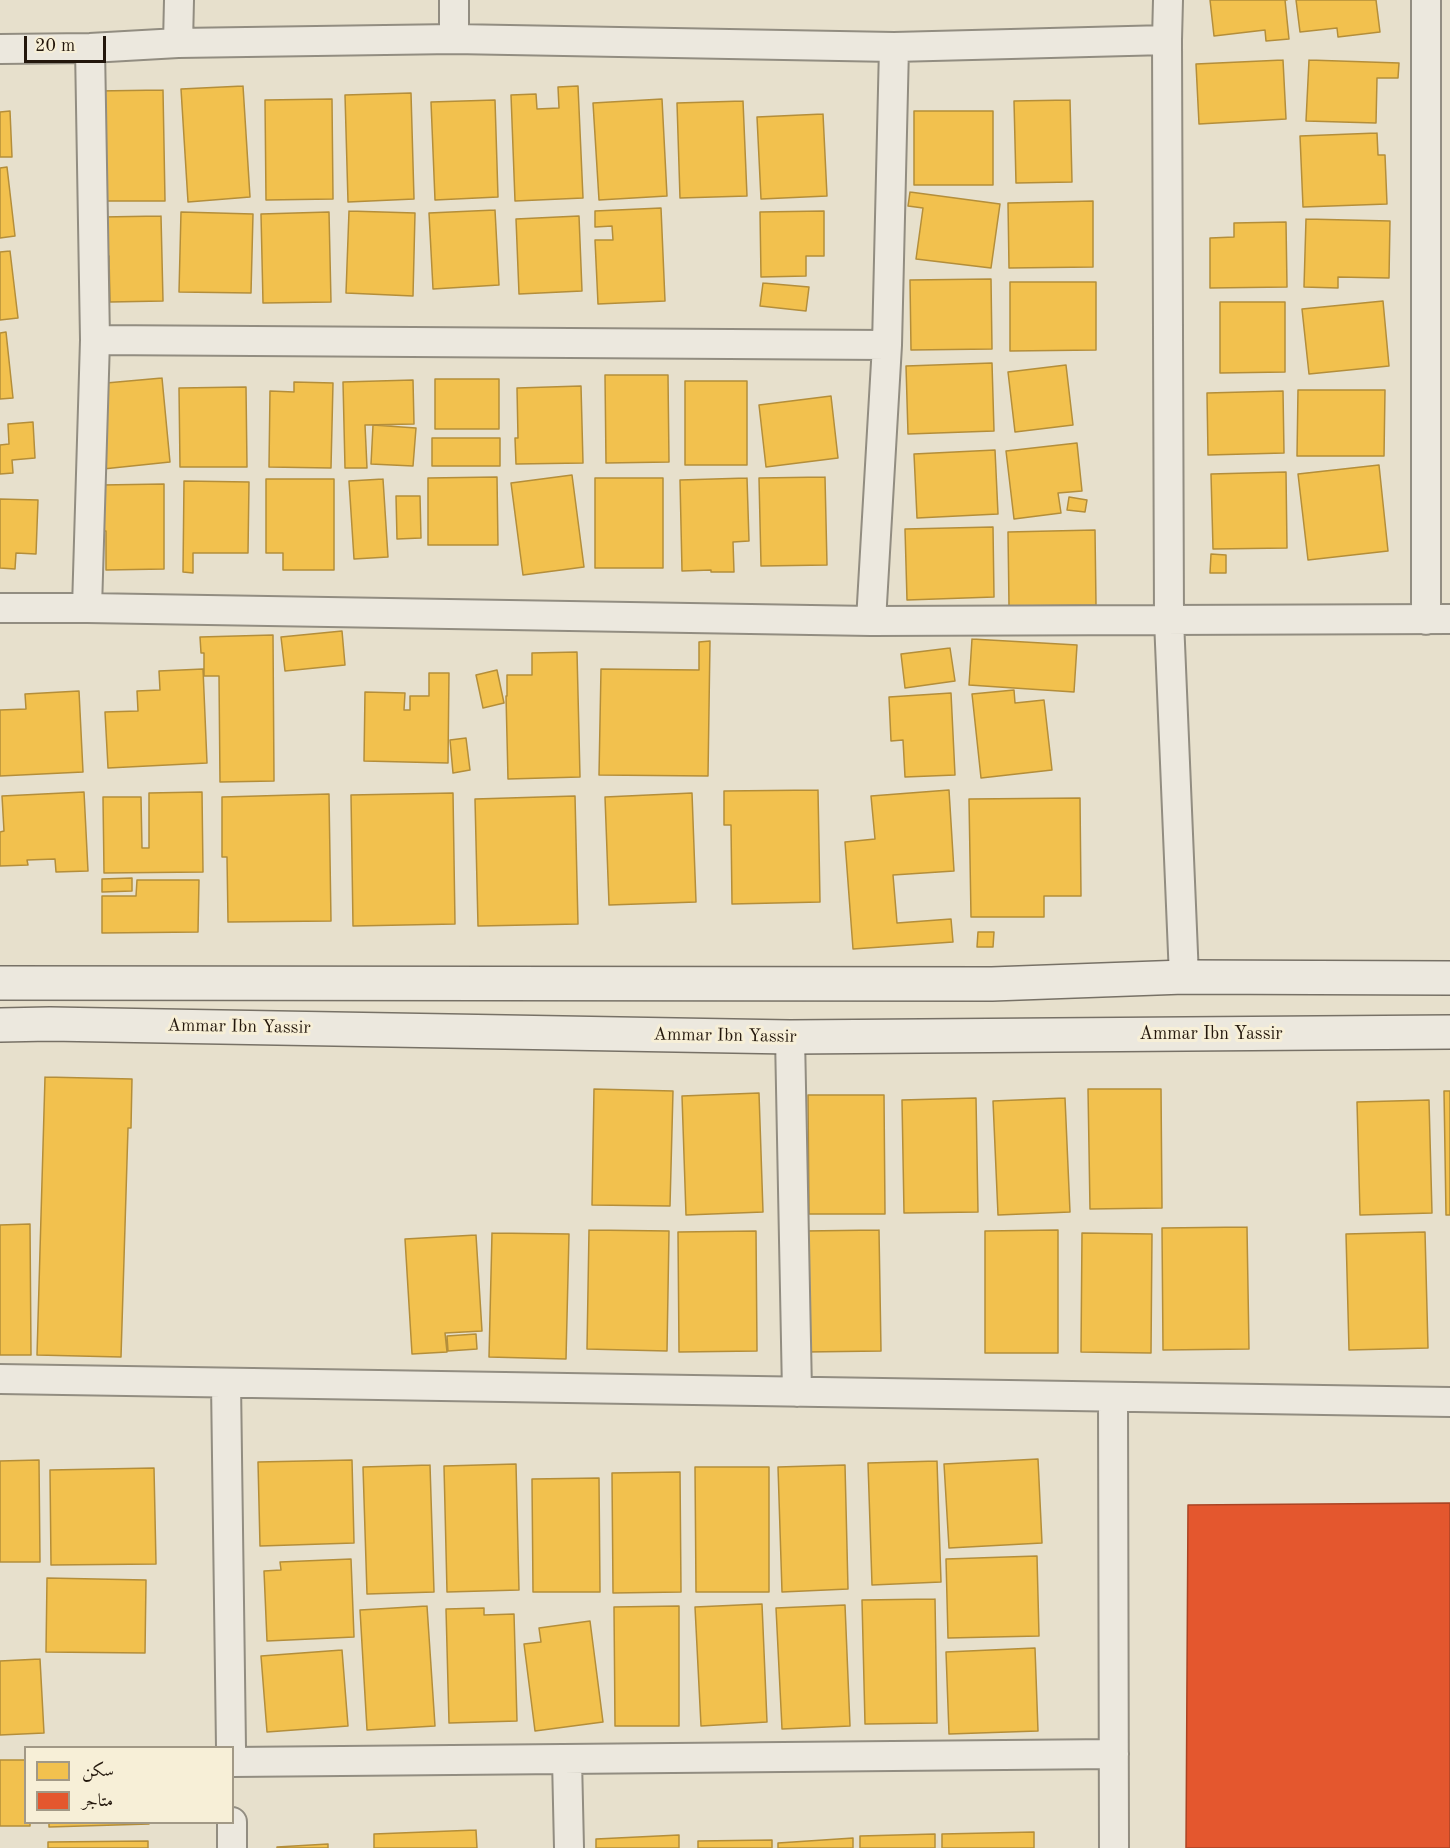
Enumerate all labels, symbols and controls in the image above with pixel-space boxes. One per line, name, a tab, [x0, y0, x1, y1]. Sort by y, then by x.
scale bar	[27, 24, 110, 62]
text: 20 m	[35, 37, 75, 55]
street label: Ammar Ibn Yassir	[167, 1015, 311, 1039]
street label: Ammar Ibn Yassir	[1139, 1023, 1283, 1045]
street label: Ammar Ibn Yassir	[653, 1024, 797, 1048]
legend	[24, 1746, 234, 1824]
text: سكن	[82, 1762, 114, 1780]
text: متاجر	[82, 1792, 113, 1810]

